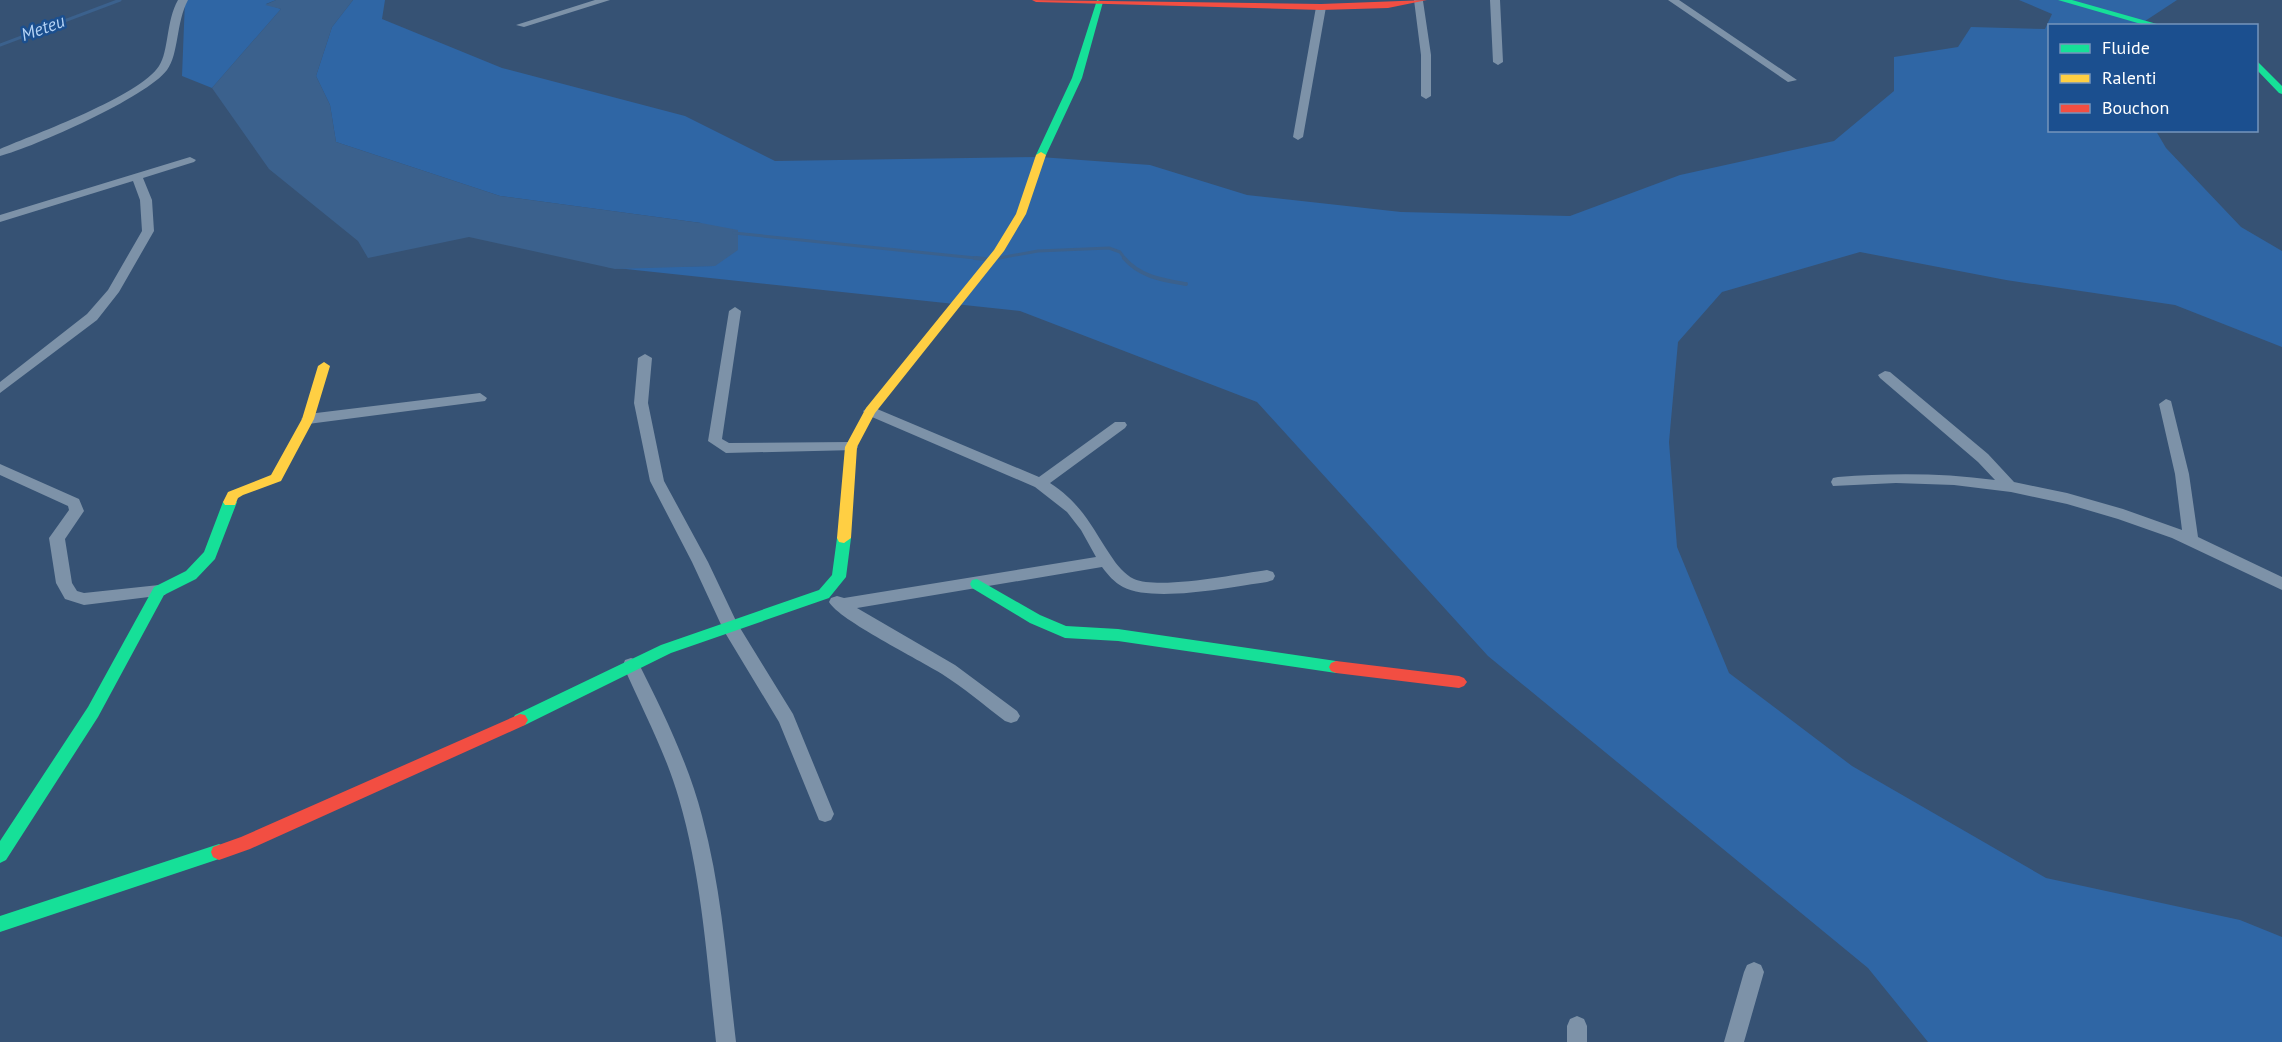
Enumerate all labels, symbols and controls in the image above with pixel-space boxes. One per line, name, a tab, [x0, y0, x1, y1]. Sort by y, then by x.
water label: Meteu	[18, 9, 68, 46]
legend	[2048, 24, 2258, 132]
text: Fluide	[2102, 36, 2150, 59]
text: Ralenti	[2102, 66, 2157, 89]
text: Bouchon	[2102, 96, 2169, 119]

